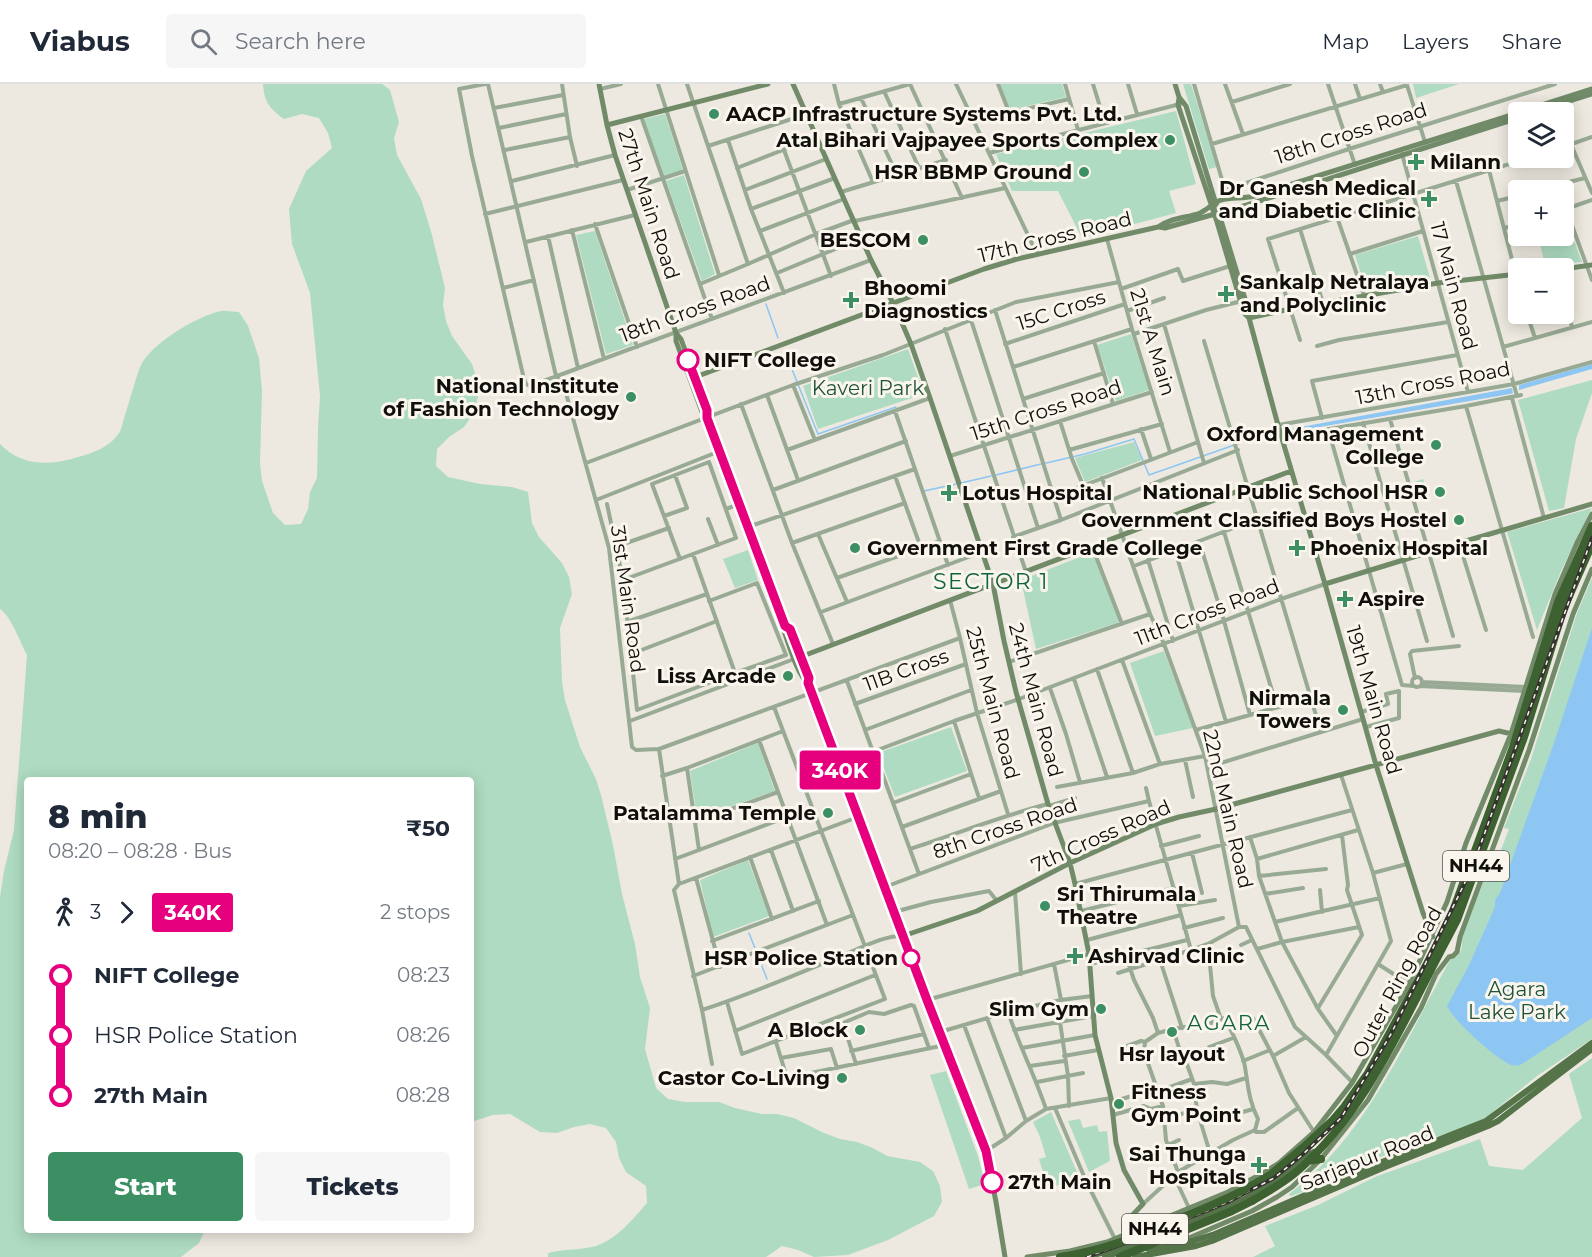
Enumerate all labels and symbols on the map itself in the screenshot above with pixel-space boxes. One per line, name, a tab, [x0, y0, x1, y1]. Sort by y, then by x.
street label: 18th Cross Road	[1272, 97, 1430, 169]
place label: AACP Infrastructure Systems Pvt. Ltd.	[725, 102, 1122, 126]
marker: AACP Infrastructure Systems Pvt. Ltd.	[707, 107, 721, 121]
street label: 27th Main Road	[613, 126, 685, 282]
place label: Atal Bihari Vajpayee Sports Complex	[775, 128, 1158, 152]
marker: Atal Bihari Vajpayee Sports Complex	[1163, 133, 1177, 147]
place label: Milann	[1430, 150, 1501, 174]
marker: Milann	[1407, 153, 1425, 171]
place label: HSR BBMP Ground	[874, 160, 1072, 184]
marker: HSR BBMP Ground	[1077, 165, 1091, 179]
place label: Dr Ganesh Medical and Diabetic Clinic	[1219, 176, 1416, 223]
marker: Dr Ganesh Medical and Diabetic Clinic	[1420, 190, 1438, 208]
street label: 17th Cross Road	[976, 206, 1134, 268]
street label: 17 Main Road	[1425, 219, 1483, 353]
place label: BESCOM	[820, 228, 911, 252]
marker: BESCOM	[916, 233, 930, 247]
place label: Sankalp Netralaya and Polyclinic	[1240, 270, 1429, 317]
street label: 18th Cross Road	[616, 271, 774, 347]
place label: Bhoomi Diagnostics	[864, 276, 988, 323]
street label: 15C Cross	[1014, 284, 1109, 336]
street label: 21st A Main	[1125, 285, 1181, 399]
marker: Sankalp Netralaya and Polyclinic	[1217, 285, 1235, 303]
marker: Bhoomi Diagnostics	[842, 291, 860, 309]
place label: NIFT College	[704, 348, 836, 372]
marker: NIFT College	[677, 349, 699, 371]
street label: 13th Cross Road	[1354, 356, 1512, 410]
place label: National Institute of Fashion Technology	[383, 374, 620, 421]
street label: 15th Cross Road	[968, 374, 1124, 446]
park label: Kaveri Park	[812, 376, 924, 400]
marker: National Institute of Fashion Technology	[624, 390, 638, 404]
place label: Oxford Management College	[1206, 422, 1424, 469]
marker: Oxford Management College	[1429, 438, 1443, 452]
place label: National Public School HSR	[1142, 480, 1428, 504]
place label: Lotus Hospital	[962, 481, 1112, 505]
marker: Lotus Hospital	[940, 484, 958, 502]
marker: National Public School HSR	[1433, 485, 1447, 499]
place label: Government Classified Boys Hostel	[1081, 508, 1447, 532]
marker: Government Classified Boys Hostel	[1452, 513, 1466, 527]
street label: 31st Main Road	[606, 524, 650, 674]
place label: Government First Grade College	[867, 536, 1202, 560]
place label: Phoenix Hospital	[1310, 536, 1488, 560]
marker: Phoenix Hospital	[1288, 539, 1306, 557]
marker: Government First Grade College	[848, 541, 862, 555]
district label: SECTOR 1	[933, 568, 1049, 595]
street label: 11th Cross Road	[1131, 573, 1283, 651]
place label: Aspire	[1357, 587, 1425, 611]
marker: Aspire	[1336, 590, 1354, 608]
street label: 24th Main Road	[1004, 620, 1068, 780]
street label: 19th Main Road	[1341, 623, 1407, 777]
street label: 25th Main Road	[961, 624, 1025, 782]
street label: 11B Cross	[860, 643, 952, 696]
place label: Liss Arcade	[657, 664, 776, 688]
marker: Liss Arcade	[781, 669, 795, 683]
place label: Nirmala Towers	[1249, 686, 1331, 733]
marker: Nirmala Towers	[1336, 703, 1350, 717]
street label: 22nd Main Road	[1198, 727, 1258, 891]
line badge: 340K	[798, 750, 882, 790]
street label: 8th Cross Road	[930, 792, 1080, 864]
street label: 7th Cross Road	[1028, 795, 1174, 877]
place label: Patalamma Temple	[613, 801, 816, 825]
marker: Patalamma Temple	[821, 806, 835, 820]
road number: NH44	[1443, 851, 1509, 881]
place label: Sri Thirumala Theatre	[1057, 882, 1196, 929]
marker: Sri Thirumala Theatre	[1038, 899, 1052, 913]
street label: Outer Ring Road	[1347, 902, 1447, 1062]
place label: Ashirvad Clinic	[1087, 944, 1244, 968]
place label: HSR Police Station	[704, 946, 898, 970]
marker: Ashirvad Clinic	[1066, 947, 1084, 965]
marker: HSR Police Station	[902, 949, 920, 967]
park label: Agara Lake Park	[1468, 977, 1566, 1024]
place label: Slim Gym	[989, 997, 1089, 1021]
marker: Slim Gym	[1094, 1002, 1108, 1016]
district label: AGARA	[1187, 1010, 1271, 1035]
place label: A Block	[767, 1018, 849, 1042]
marker: A Block	[853, 1023, 867, 1037]
marker: Hsr layout	[1165, 1025, 1179, 1039]
place label: Hsr layout	[1119, 1042, 1226, 1066]
place label: Castor Co-Living	[658, 1066, 830, 1090]
marker: Castor Co-Living	[835, 1071, 849, 1085]
place label: Fitness Gym Point	[1131, 1080, 1241, 1127]
marker: Fitness Gym Point	[1112, 1097, 1126, 1111]
street label: Sarjapur Road	[1297, 1120, 1437, 1196]
place label: Sai Thunga Hospitals	[1129, 1142, 1246, 1189]
marker: Sai Thunga Hospitals	[1250, 1156, 1268, 1174]
place label: 27th Main	[1008, 1170, 1112, 1194]
marker: 27th Main	[981, 1171, 1003, 1193]
road number: NH44	[1122, 1214, 1188, 1244]

